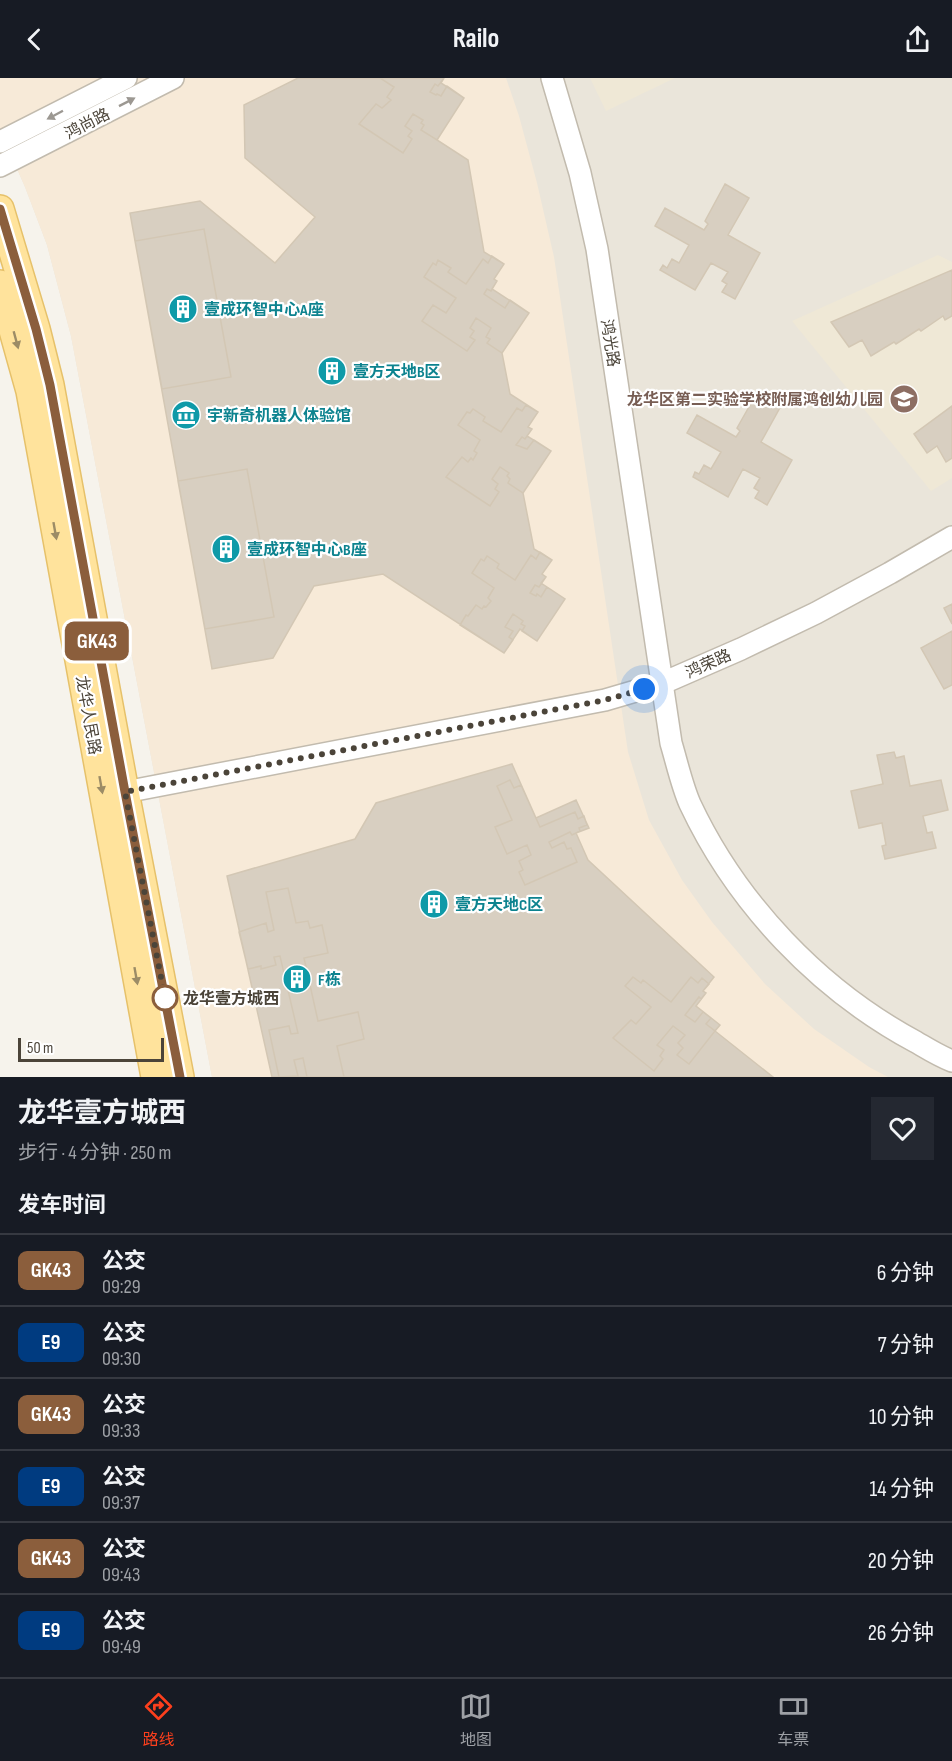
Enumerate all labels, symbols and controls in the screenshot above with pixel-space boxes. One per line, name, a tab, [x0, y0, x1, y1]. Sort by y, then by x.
icon: back	[18, 23, 51, 56]
text: Railo	[453, 23, 499, 55]
icon: share	[901, 23, 934, 56]
one-way arrow	[119, 97, 136, 107]
street label: 鸿尚路	[62, 105, 113, 144]
one-way arrow	[46, 110, 63, 120]
building icon: 壹成环智中心A座	[167, 293, 199, 325]
place label: 壹成环智中心A座	[204, 300, 324, 320]
street label: 鸿光路	[596, 318, 623, 368]
one-way arrow	[11, 331, 21, 349]
building icon: 壹方天地B区	[316, 355, 348, 387]
place label: 壹方天地B区	[353, 363, 441, 382]
school or university icon: 龙华区第二实验学校附属鸿创幼儿园	[888, 383, 920, 415]
place label: 龙华区第二实验学校附属鸿创幼儿园	[627, 390, 883, 410]
museum icon: 宇新奇机器人体验馆	[170, 399, 202, 431]
place label: 宇新奇机器人体验馆	[207, 407, 351, 426]
one-way arrow	[51, 521, 60, 540]
building icon: 壹成环智中心B座	[210, 533, 242, 565]
place label: 壹成环智中心B座	[247, 540, 367, 560]
line badge: GK43	[55, 622, 139, 660]
text: GK43	[77, 629, 117, 654]
street label: 鸿荣路	[683, 646, 734, 683]
street label: 龙华人民路	[71, 674, 104, 756]
your location	[629, 674, 659, 704]
one-way arrow	[97, 775, 106, 794]
building icon: 壹方天地C区	[418, 888, 450, 920]
place label: 壹方天地C区	[455, 896, 543, 915]
building icon: F栋	[281, 963, 313, 995]
one-way arrow	[132, 967, 141, 986]
place label: F栋	[318, 970, 341, 990]
marker: 龙华壹方城西	[152, 985, 178, 1011]
place label: 龙华壹方城西	[183, 989, 279, 1009]
scale bar	[18, 1035, 164, 1062]
text: 50 m	[27, 1039, 53, 1058]
text: 龙华壹方城西	[18, 1097, 186, 1130]
button: heart	[871, 1097, 934, 1160]
text: 步行 · 4 分钟 · 250 m	[18, 1141, 171, 1165]
text: 发车时间	[18, 1192, 106, 1219]
text: 公交	[102, 1248, 146, 1275]
text: GK43	[31, 1258, 71, 1283]
text: 6 分钟	[877, 1260, 934, 1287]
text: 09:29	[102, 1275, 141, 1299]
text: 公交	[102, 1320, 146, 1347]
text: E9	[41, 1330, 61, 1355]
text: 7 分钟	[878, 1332, 934, 1359]
text: 09:30	[102, 1347, 141, 1371]
text: 公交	[102, 1392, 146, 1419]
text: GK43	[31, 1402, 71, 1427]
text: 10 分钟	[869, 1404, 934, 1431]
text: 09:33	[102, 1419, 140, 1443]
text: 公交	[102, 1464, 146, 1491]
text: E9	[41, 1474, 61, 1499]
text: 14 分钟	[870, 1476, 934, 1503]
text: 09:37	[102, 1491, 140, 1515]
text: 公交	[102, 1536, 146, 1563]
text: GK43	[31, 1546, 71, 1571]
text: 20 分钟	[868, 1548, 934, 1575]
text: 09:43	[102, 1563, 140, 1587]
text: 公交	[102, 1608, 146, 1635]
text: E9	[41, 1618, 61, 1643]
text: 26 分钟	[868, 1620, 934, 1647]
text: 09:49	[102, 1635, 141, 1659]
tab: 路线	[142, 1690, 175, 1750]
tab: 地图	[459, 1690, 492, 1750]
tab: 车票	[777, 1690, 810, 1750]

